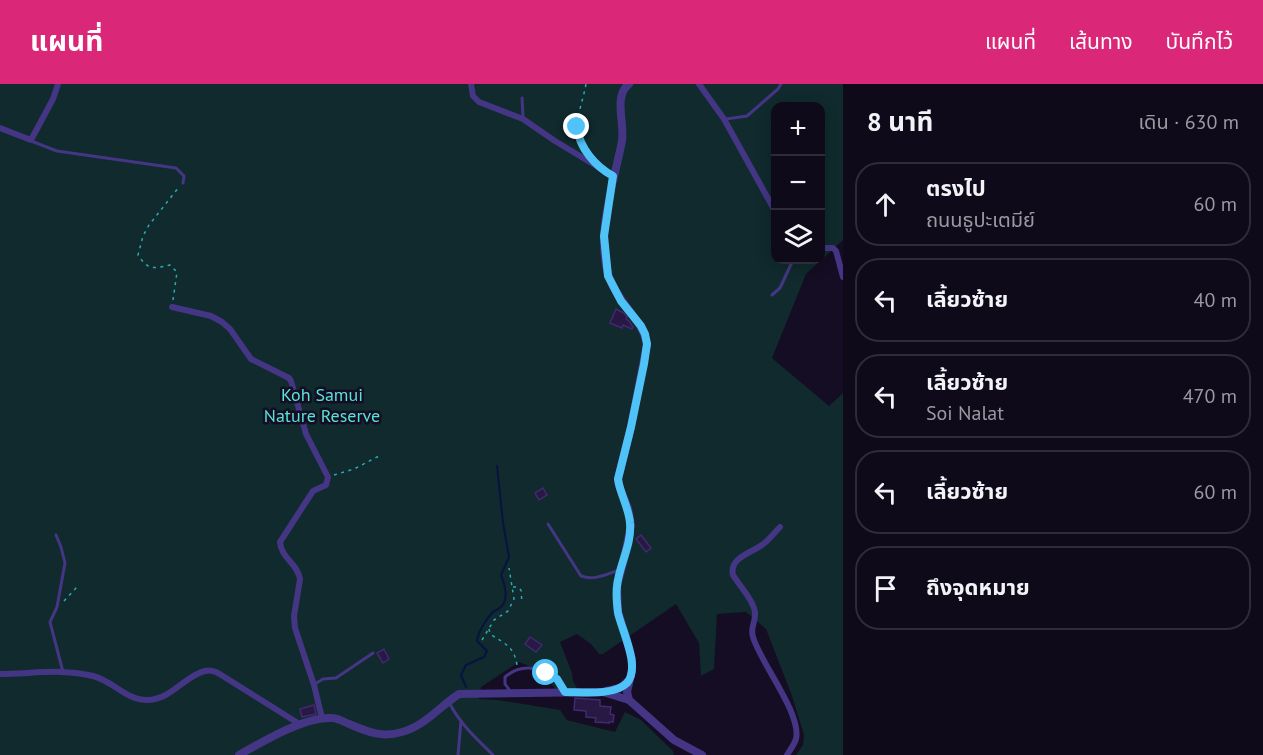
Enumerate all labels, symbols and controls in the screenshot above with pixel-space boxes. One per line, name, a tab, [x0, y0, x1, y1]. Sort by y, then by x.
text: แผนที่	[30, 22, 103, 59]
text: แผนที่	[985, 28, 1036, 55]
text: เส้นทาง	[1069, 28, 1133, 55]
text: บันทึกไว้	[1166, 28, 1233, 55]
map controls	[771, 102, 825, 264]
button: +	[771, 102, 825, 156]
text: 8 นาที	[867, 105, 933, 138]
text: เดิน · 630 m	[1138, 109, 1239, 135]
route end	[563, 113, 589, 139]
button: −	[771, 156, 825, 210]
text: ตรงไป	[926, 174, 986, 202]
icon: ahead	[869, 188, 902, 221]
text: 60 m	[1194, 191, 1237, 217]
text: ถนนธูปะเตมีย์	[926, 207, 1035, 233]
button: layers	[771, 210, 825, 264]
icon: left	[869, 284, 902, 317]
text: เลี้ยวซ้าย	[926, 285, 1008, 313]
text: 40 m	[1194, 287, 1237, 313]
text: เลี้ยวซ้าย	[926, 368, 1008, 396]
icon: left	[869, 380, 902, 413]
park label: Koh Samui Nature Reserve	[264, 383, 380, 427]
text: 470 m	[1183, 383, 1237, 409]
text: Soi Nalat	[926, 400, 1004, 426]
icon: left	[869, 476, 902, 509]
text: เลี้ยวซ้าย	[926, 477, 1008, 505]
text: 60 m	[1194, 479, 1237, 505]
icon: arrive	[869, 572, 902, 605]
text: ถึงจุดหมาย	[926, 573, 1030, 601]
route start	[532, 659, 558, 685]

